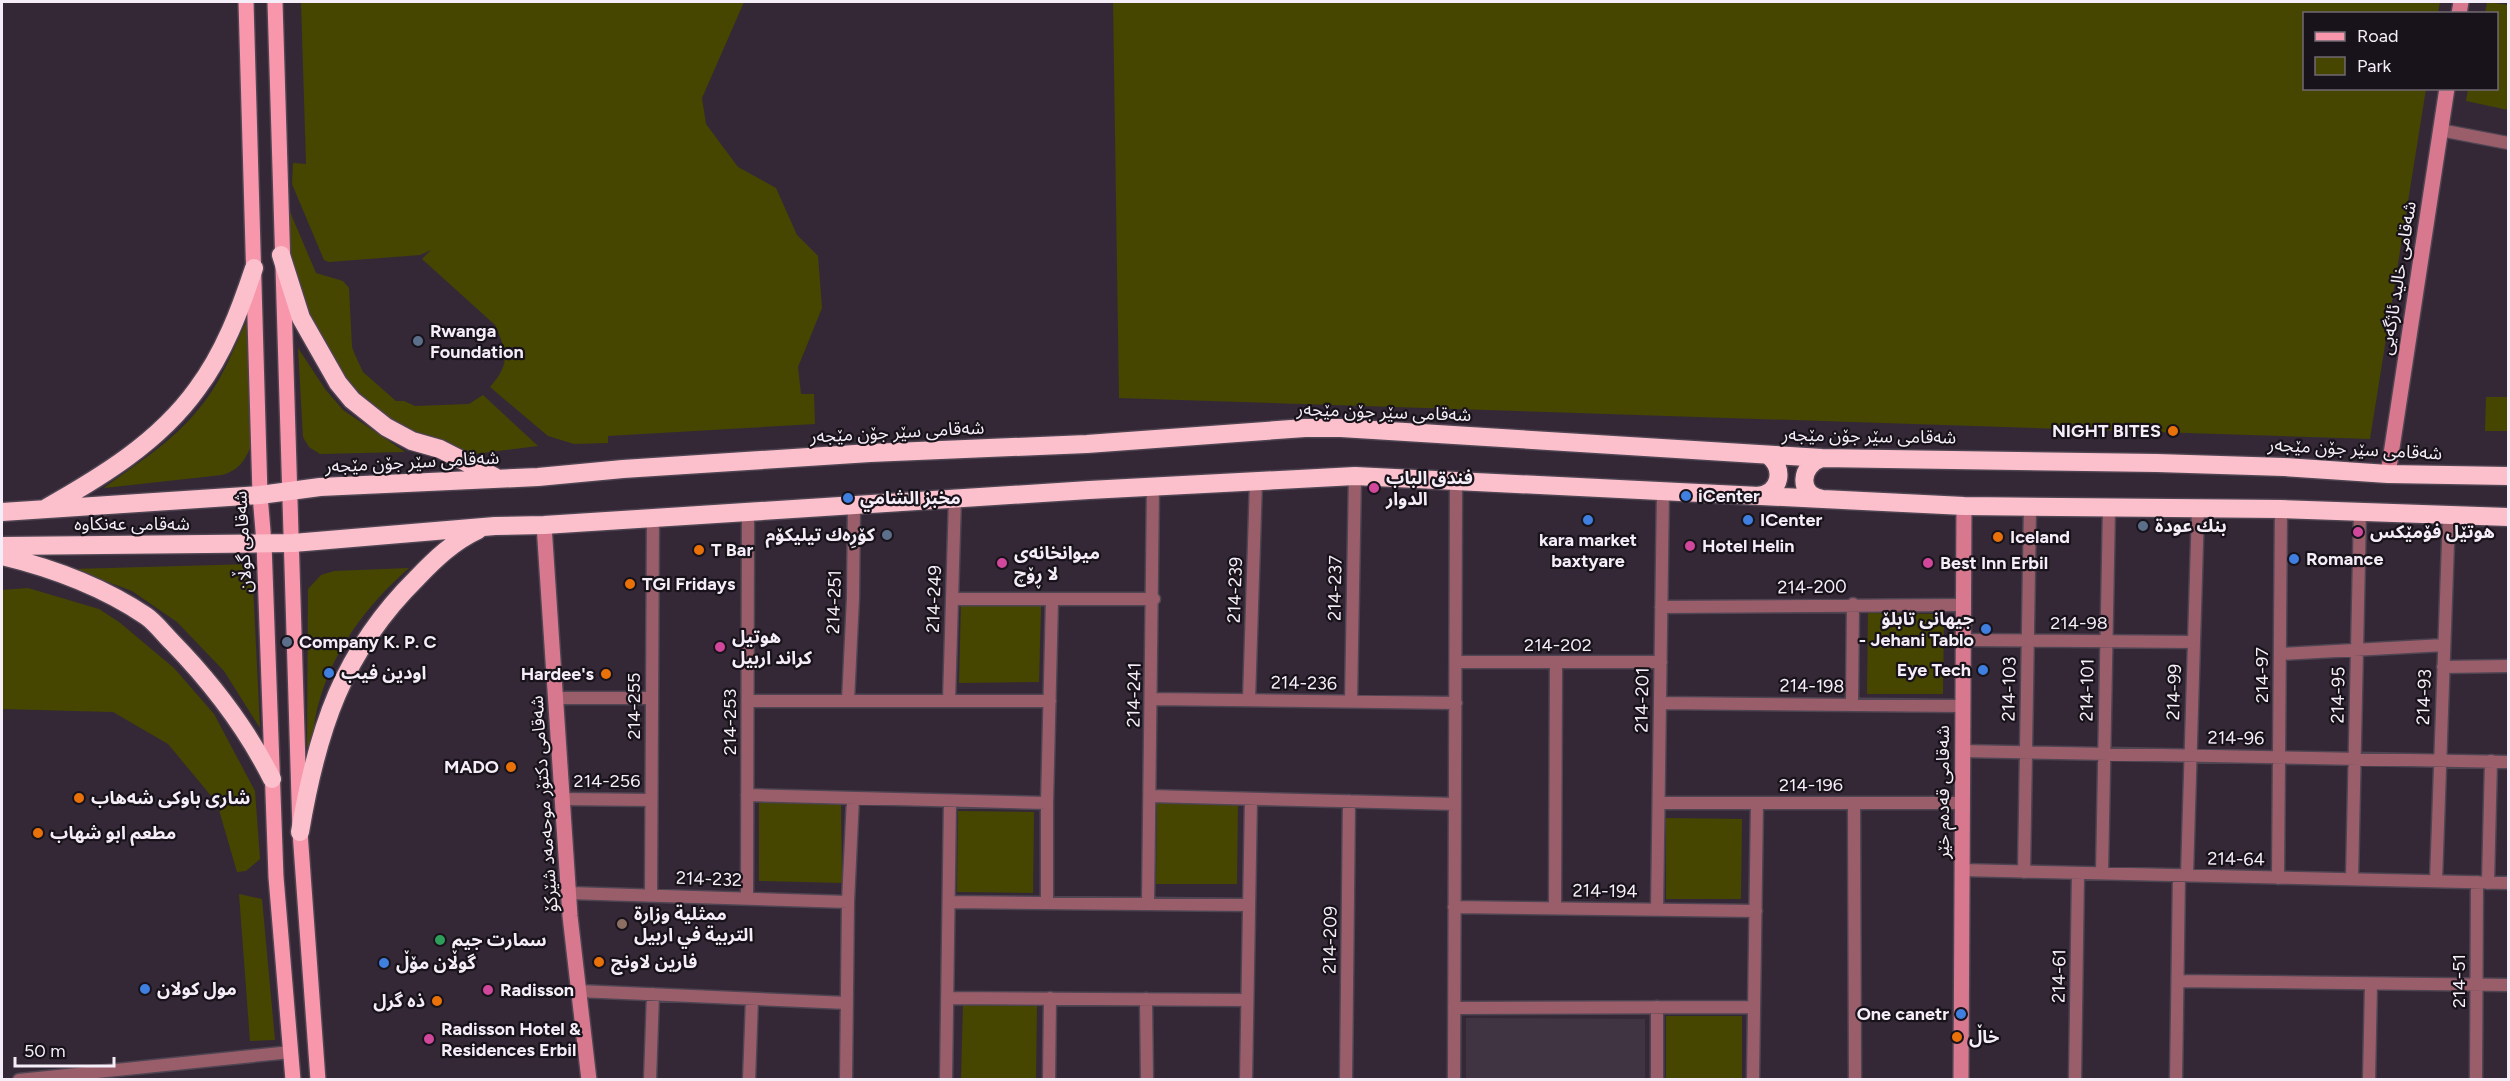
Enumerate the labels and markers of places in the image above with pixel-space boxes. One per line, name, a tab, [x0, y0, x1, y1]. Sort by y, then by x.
place label: Rwanga Foundation	[430, 320, 524, 363]
marker: Rwanga Foundation	[411, 334, 425, 348]
place label: NIGHT BITES	[2052, 420, 2161, 442]
marker: NIGHT BITES	[2166, 424, 2180, 438]
place label: فندق الباب الدوار	[1385, 467, 1473, 510]
marker: فندق الباب الدوار	[1367, 481, 1381, 495]
place label: iCenter	[1698, 485, 1760, 507]
place label: مخبز الشامي	[860, 487, 961, 512]
marker: iCenter	[1679, 489, 1693, 503]
marker: مخبز الشامي	[841, 491, 855, 505]
place label: ICenter	[1760, 509, 1822, 531]
marker: kara market baxtyare	[1581, 513, 1595, 527]
marker: ICenter	[1741, 513, 1755, 527]
place label: بنك عودة	[2155, 515, 2227, 537]
marker: بنك عودة	[2136, 519, 2150, 533]
place label: هوتێل فۆمێکس	[2370, 521, 2495, 543]
place label: كۆرِەك تيليكۆم	[765, 524, 876, 549]
marker: هوتێل فۆمێکس	[2351, 525, 2365, 539]
place label: Iceland	[2010, 526, 2070, 548]
marker: كۆرِەك تيليكۆم	[880, 528, 894, 542]
place label: kara market baxtyare	[1539, 529, 1637, 572]
marker: Iceland	[1991, 530, 2005, 544]
place label: Hotel Helin	[1702, 535, 1795, 557]
place label: T Bar	[711, 539, 753, 561]
marker: Hotel Helin	[1683, 539, 1697, 553]
place label: میوانخانەی لا ڕۆچ	[1014, 542, 1100, 589]
marker: T Bar	[692, 543, 706, 557]
place label: Romance	[2306, 548, 2383, 570]
place label: Best Inn Erbil	[1940, 552, 2048, 574]
marker: Romance	[2287, 552, 2301, 566]
marker: میوانخانەی لا ڕۆچ	[995, 556, 1009, 570]
marker: Best Inn Erbil	[1921, 556, 1935, 570]
place label: TGI Fridays	[642, 573, 736, 595]
marker: TGI Fridays	[623, 577, 637, 591]
place label: جیهانی تابلۆ - Jehani Tablo	[1859, 608, 1974, 651]
marker: جیهانی تابلۆ - Jehani Tablo	[1979, 622, 1993, 636]
place label: هوتيل كراند اربيل	[732, 626, 813, 669]
place label: Company K. P. C	[299, 631, 437, 653]
marker: Company K. P. C	[280, 635, 294, 649]
marker: هوتيل كراند اربيل	[713, 640, 727, 654]
place label: Eye Tech	[1897, 659, 1971, 681]
place label: اودين فيب	[341, 662, 426, 684]
place label: Hardee's	[521, 663, 595, 685]
marker: Eye Tech	[1976, 663, 1990, 677]
marker: اودين فيب	[322, 666, 336, 680]
marker: Hardee's	[599, 667, 613, 681]
place label: MADO	[444, 756, 499, 778]
marker: MADO	[504, 760, 518, 774]
place label: شاری باوکی شەھاب	[91, 787, 250, 809]
marker: شاری باوکی شەھاب	[72, 791, 86, 805]
place label: مطعم ابو شهاب	[50, 822, 176, 846]
marker: مطعم ابو شهاب	[31, 826, 45, 840]
place label: ممثلية وزارة التربية في اربيل	[634, 903, 753, 949]
marker: ممثلية وزارة التربية في اربيل	[615, 917, 629, 931]
place label: سمارت جیم	[452, 929, 547, 953]
marker: سمارت جیم	[433, 933, 447, 947]
place label: گوڵان مۆڵ	[396, 950, 477, 974]
place label: فارین لاونج	[611, 951, 697, 975]
marker: فارین لاونج	[592, 955, 606, 969]
marker: گوڵان مۆڵ	[377, 956, 391, 970]
place label: مول كولان	[157, 978, 237, 1000]
place label: Radisson	[500, 979, 574, 1001]
marker: مول كولان	[138, 982, 152, 996]
marker: Radisson	[481, 983, 495, 997]
place label: ذه گرل	[373, 990, 425, 1012]
marker: ذه گرل	[430, 994, 444, 1008]
place label: One canetr	[1857, 1003, 1949, 1025]
marker: One canetr	[1954, 1007, 1968, 1021]
place label: Radisson Hotel & Residences Erbil	[441, 1018, 581, 1061]
place label: خاڵ	[1969, 1024, 1999, 1048]
marker: خاڵ	[1950, 1030, 1964, 1044]
marker: Radisson Hotel & Residences Erbil	[422, 1032, 436, 1046]

